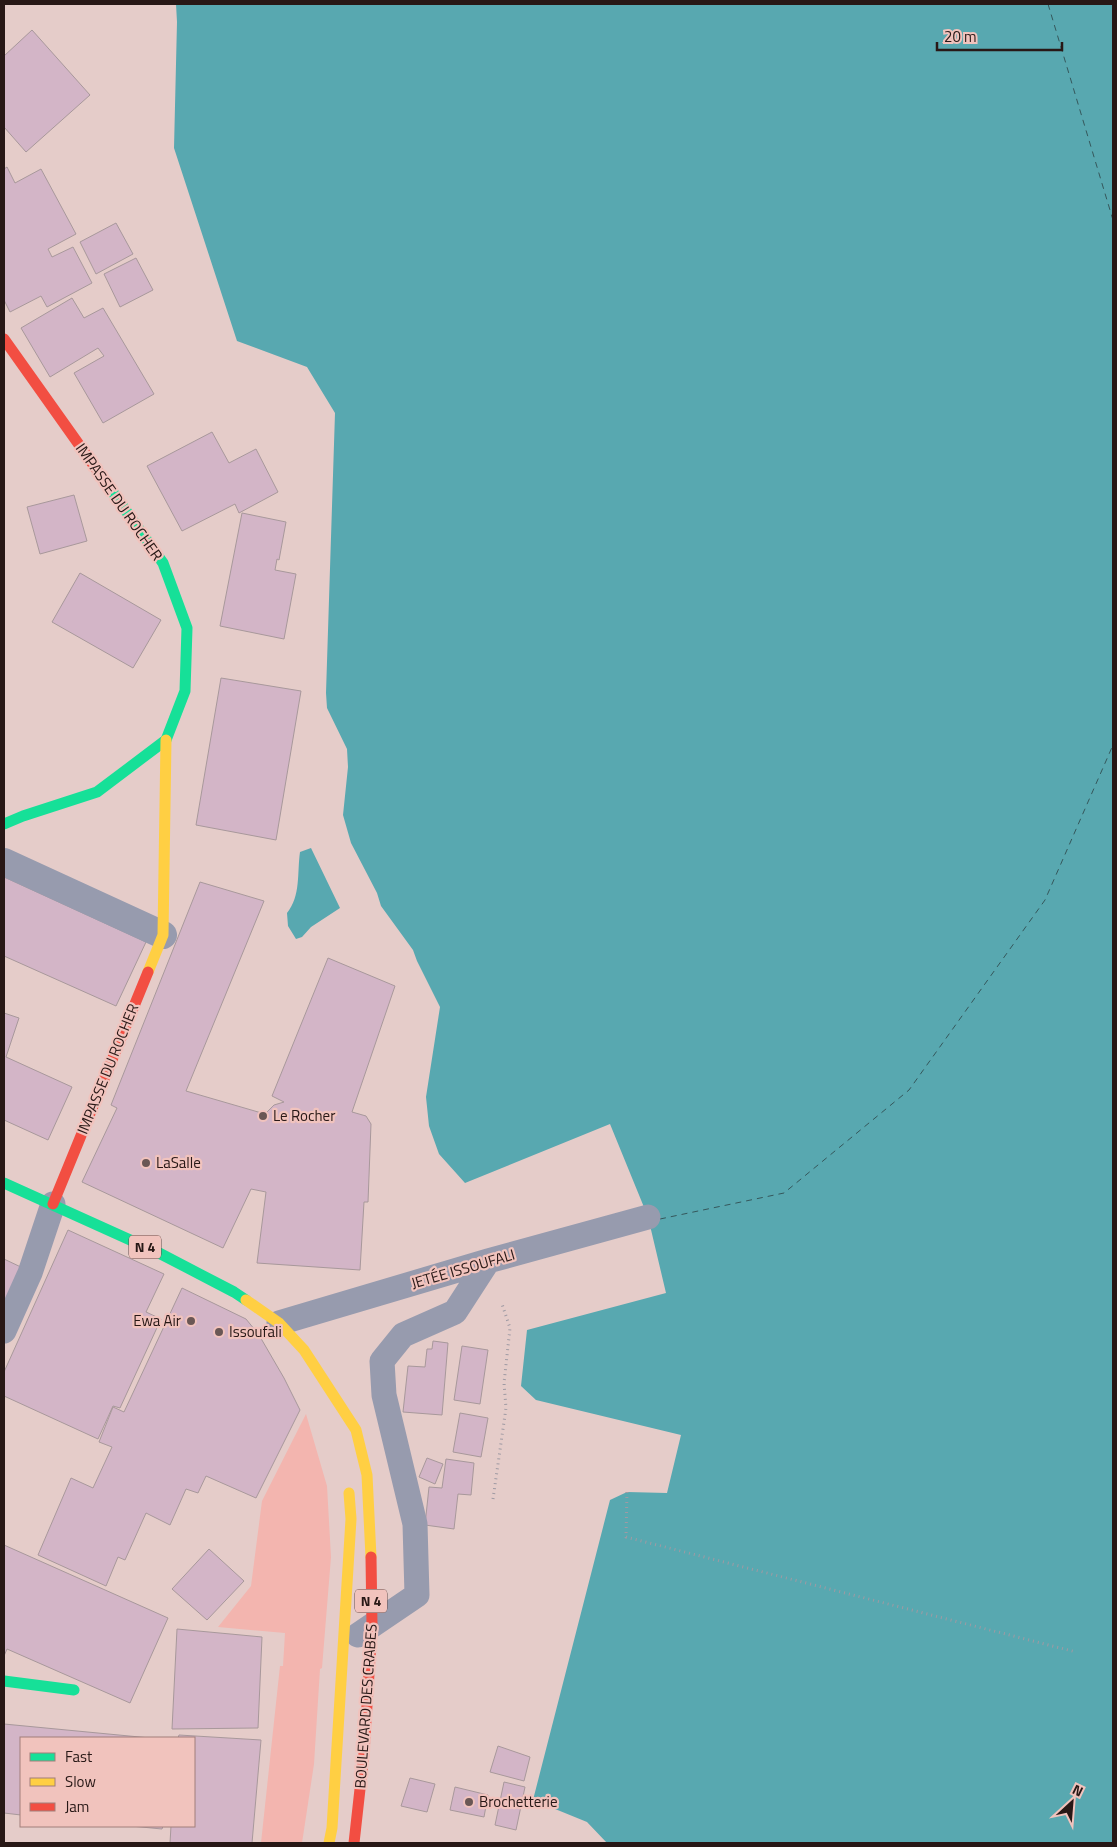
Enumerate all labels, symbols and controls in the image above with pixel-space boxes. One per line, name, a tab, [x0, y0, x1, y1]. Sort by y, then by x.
scale bar	[937, 20, 1062, 52]
text: 20 m	[944, 25, 977, 48]
street label: IMPASSE DU ROCHER	[70, 438, 169, 565]
street label: IMPASSE DU ROCHER	[71, 1000, 144, 1138]
place label: Le Rocher	[273, 1104, 335, 1127]
marker: Le Rocher	[257, 1110, 269, 1122]
place label: LaSalle	[156, 1151, 201, 1174]
marker: LaSalle	[140, 1157, 152, 1169]
road number: N 4	[129, 1236, 161, 1258]
street label: JETÉE ISSOUFALI	[408, 1243, 518, 1294]
place label: Ewa Air	[133, 1309, 181, 1332]
marker: Ewa Air	[185, 1315, 197, 1327]
place label: Issoufali	[229, 1320, 282, 1343]
marker: Issoufali	[213, 1326, 225, 1338]
road number: N 4	[355, 1590, 387, 1612]
street label: BOULEVARD DES CRABES	[348, 1623, 383, 1789]
legend	[20, 1737, 195, 1827]
text: Fast	[65, 1745, 93, 1768]
text: Slow	[65, 1770, 96, 1793]
north arrow	[1047, 1777, 1097, 1827]
text: N	[1069, 1778, 1087, 1801]
place label: Brochetterie	[479, 1790, 557, 1813]
text: Jam	[65, 1795, 89, 1818]
marker: Brochetterie	[463, 1796, 475, 1808]

